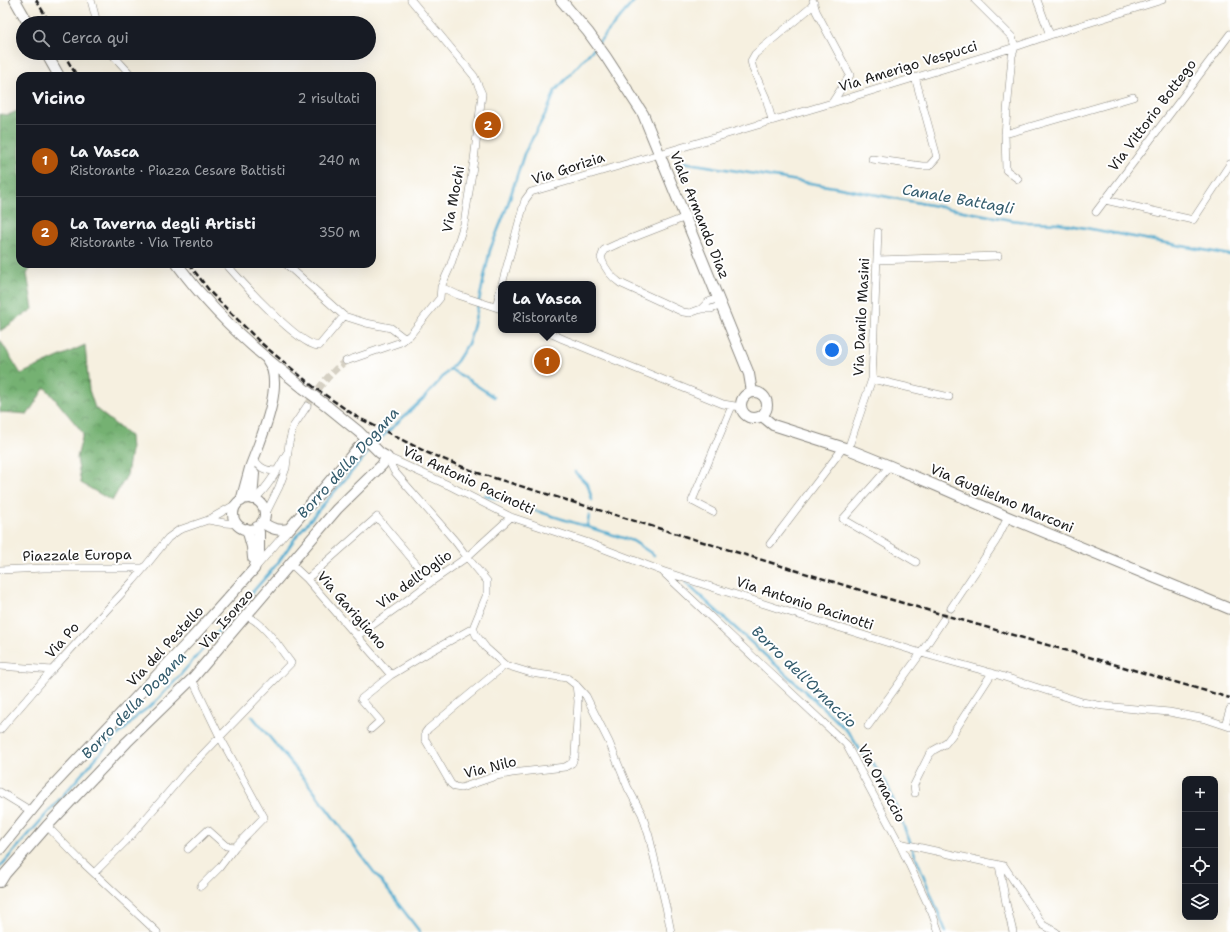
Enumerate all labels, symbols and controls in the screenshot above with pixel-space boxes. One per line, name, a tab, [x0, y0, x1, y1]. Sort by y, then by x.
search box	[16, 16, 376, 60]
icon: search	[30, 27, 52, 49]
text: Cerca qui	[62, 28, 129, 48]
street label: Via Amerigo Vespucci	[836, 36, 980, 96]
street label: Via Vittorio Bottego	[1104, 55, 1200, 175]
text: Vicino	[32, 87, 85, 109]
text: 2 risultati	[297, 90, 360, 107]
pin: 2	[475, 110, 501, 140]
text: La Vasca	[70, 142, 139, 162]
street label: Via Gorizia	[529, 148, 607, 188]
street label: Viale Armando Diaz	[666, 149, 734, 281]
text: 1	[42, 152, 48, 169]
text: 240 m	[318, 152, 360, 169]
text: Ristorante · Piazza Cesare Battisti	[70, 162, 286, 179]
street label: Via Mochi	[438, 164, 468, 234]
water label: Canale Battagli	[901, 179, 1016, 219]
text: La Taverna degli Artisti	[70, 214, 256, 234]
text: 2	[40, 224, 50, 241]
text: 350 m	[319, 224, 360, 241]
text: Ristorante · Via Trento	[70, 234, 213, 251]
street label: Via Danilo Masini	[849, 257, 873, 377]
popup	[498, 281, 596, 333]
text: La Vasca	[512, 289, 582, 309]
text: Ristorante	[512, 309, 578, 326]
your location	[822, 340, 842, 360]
pin: 1	[534, 346, 560, 376]
water label: Borro della Dogana	[293, 403, 403, 523]
street label: Via Antonio Pacinotti	[400, 441, 538, 519]
street label: Via Guglielmo Marconi	[927, 460, 1077, 536]
street label: Piazzale Europa	[22, 545, 132, 565]
street label: Via dell'Oglio	[373, 546, 455, 612]
street label: Via Garigliano	[313, 567, 391, 653]
street label: Via Antonio Pacinotti	[734, 572, 876, 634]
street label: Via Isonzo	[195, 585, 257, 653]
street label: Via del Pestello	[123, 602, 207, 690]
street label: Via Po	[41, 618, 83, 662]
water label: Borro dell'Ornaccio	[747, 622, 861, 732]
water label: Borro della Dogana	[77, 647, 191, 763]
street label: Via Ornaccio	[854, 741, 910, 825]
street label: Via Nilo	[462, 752, 518, 782]
map controls	[1182, 776, 1218, 920]
button: +	[1182, 776, 1218, 812]
button: −	[1182, 812, 1218, 848]
button: locate	[1182, 848, 1218, 884]
button: layers	[1182, 884, 1218, 920]

